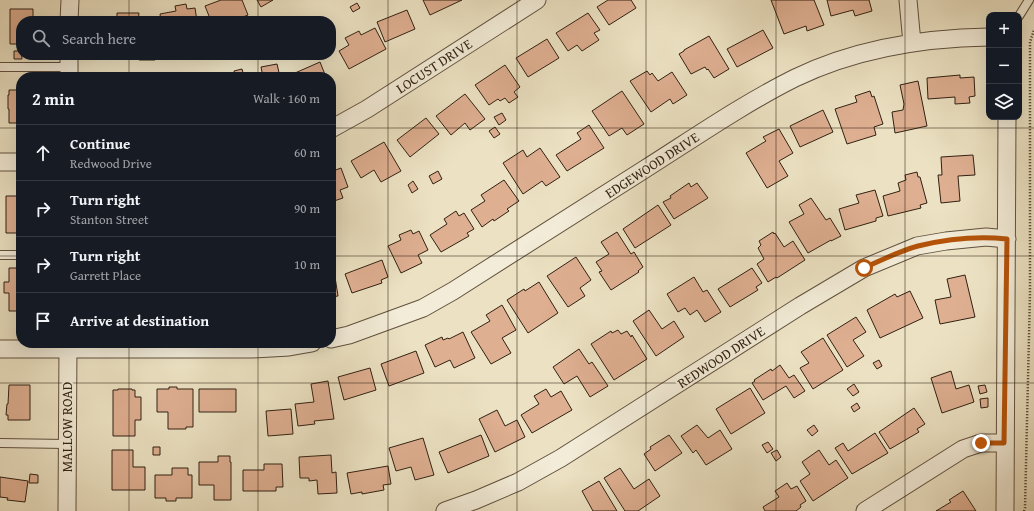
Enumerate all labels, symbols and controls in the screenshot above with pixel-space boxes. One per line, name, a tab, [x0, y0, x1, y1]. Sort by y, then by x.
map controls	[986, 12, 1022, 120]
button: +	[986, 12, 1022, 48]
search box	[16, 16, 336, 60]
icon: search	[30, 27, 52, 49]
text: Search here	[62, 28, 136, 49]
street label: LOCUST DRIVE	[392, 34, 476, 98]
button: −	[986, 48, 1022, 84]
button: layers	[986, 84, 1022, 120]
text: 2 min	[32, 86, 74, 111]
text: Walk · 160 m	[253, 89, 320, 108]
street label: EDGEWOOD DRIVE	[601, 127, 703, 203]
text: Continue	[70, 133, 131, 154]
icon: ahead	[32, 142, 54, 164]
text: 60 m	[294, 143, 320, 162]
text: Redwood Drive	[70, 154, 152, 173]
text: Turn right	[70, 189, 141, 210]
icon: right	[32, 198, 54, 220]
text: 90 m	[294, 199, 320, 218]
text: Stanton Street	[70, 210, 149, 229]
text: Turn right	[70, 245, 141, 266]
icon: right	[32, 254, 54, 276]
text: 10 m	[294, 255, 320, 274]
route start	[855, 259, 873, 277]
text: Garrett Place	[70, 266, 141, 285]
icon: arrive	[32, 310, 54, 332]
text: Arrive at destination	[70, 310, 209, 331]
street label: REDWOOD DRIVE	[673, 321, 769, 393]
street label: MALLOW ROAD	[57, 382, 77, 472]
route end	[972, 434, 990, 452]

